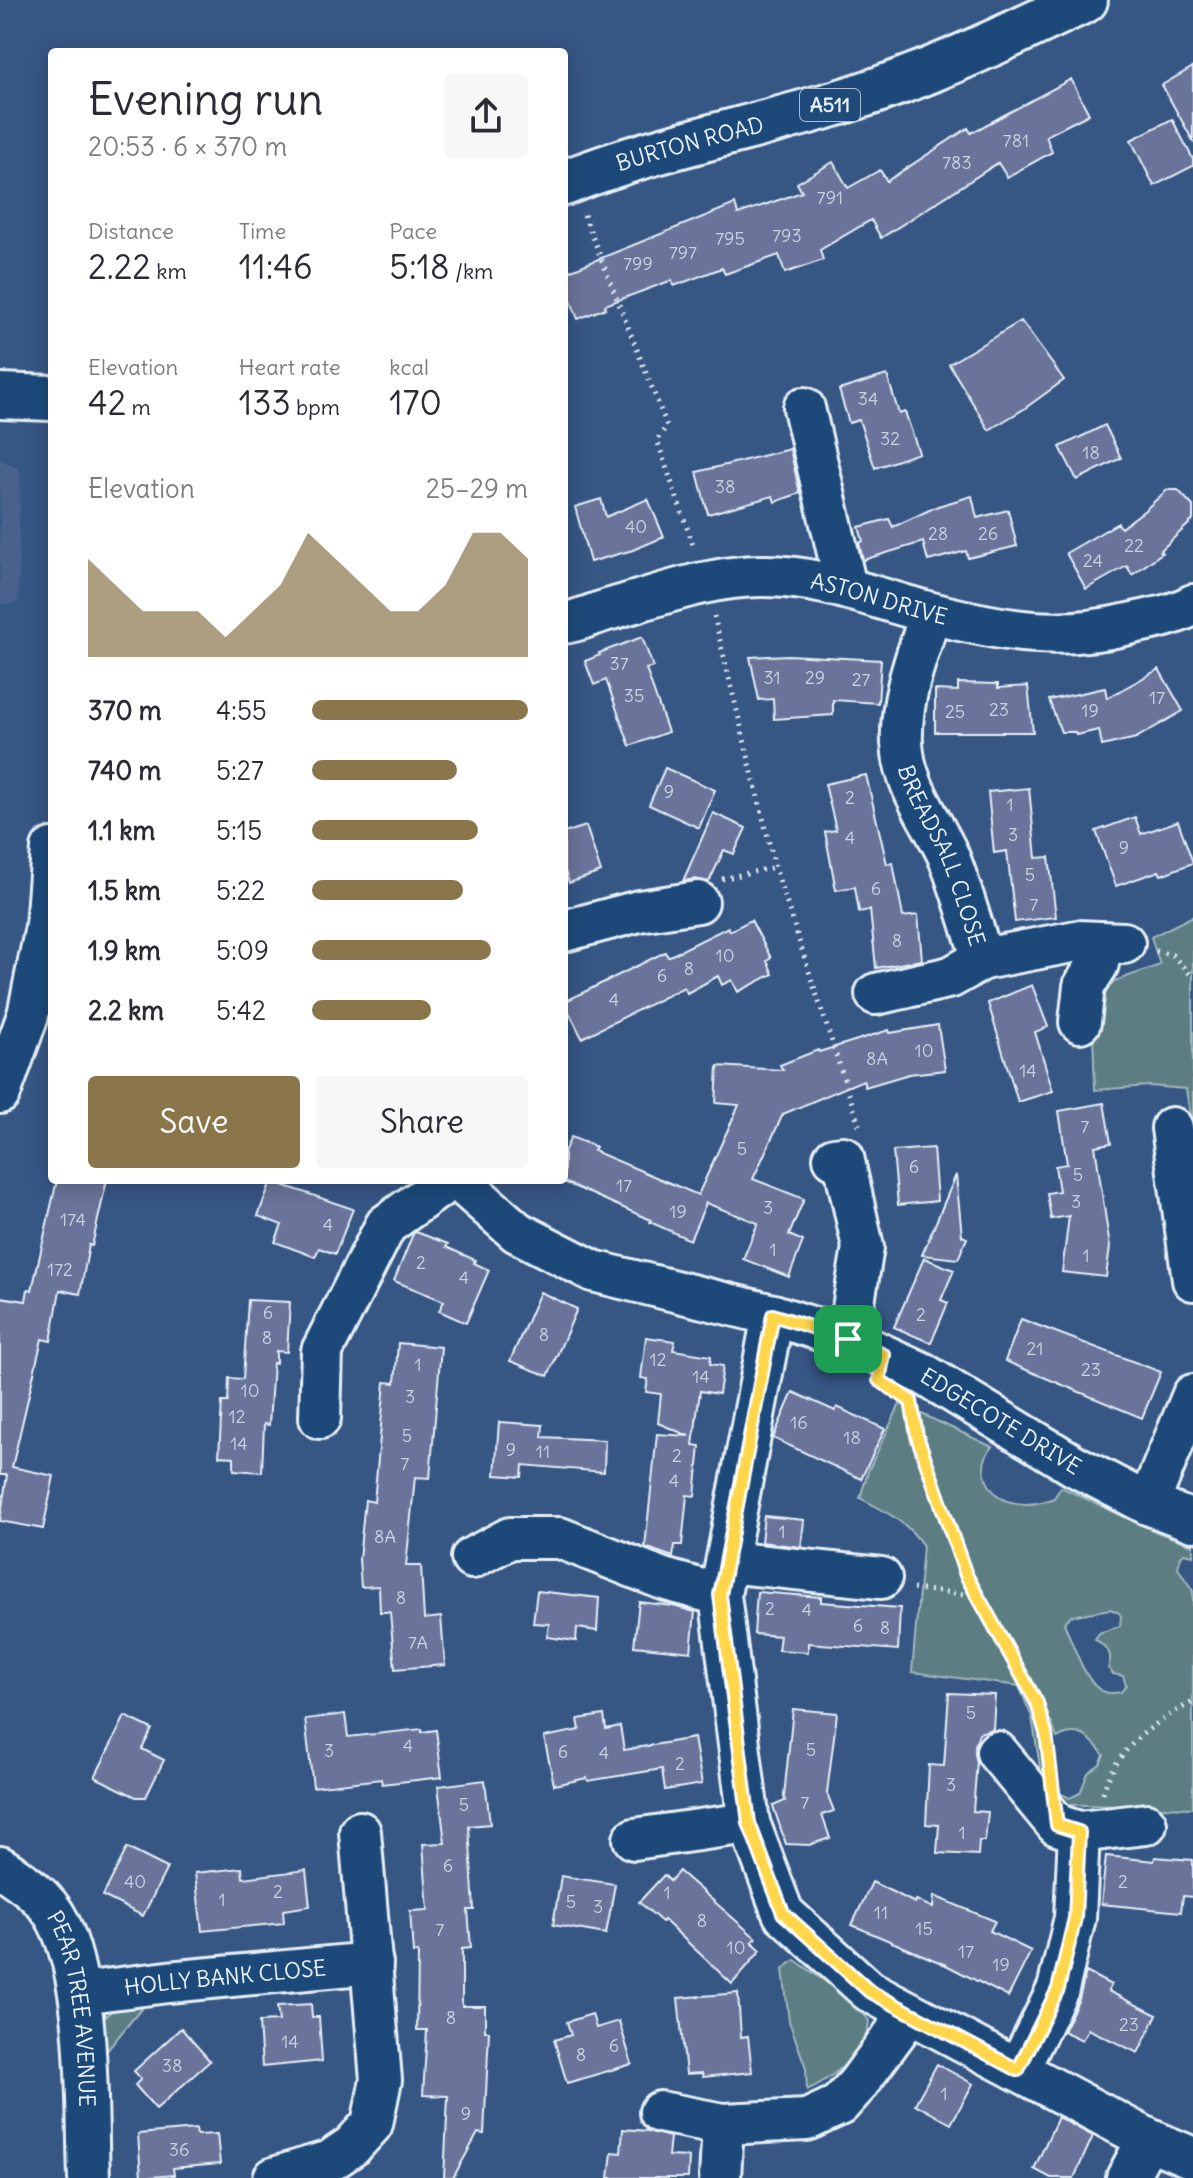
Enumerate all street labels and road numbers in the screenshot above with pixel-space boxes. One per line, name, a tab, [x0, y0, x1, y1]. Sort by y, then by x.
road number: A511	[800, 89, 860, 121]
street label: BURTON ROAD	[612, 110, 767, 177]
street label: ASTON DRIVE	[808, 567, 950, 631]
street label: BREADSALL CLOSE	[892, 761, 992, 950]
street label: EDGECOTE DRIVE	[915, 1362, 1087, 1481]
street label: PEAR TREE AVENUE	[41, 1905, 101, 2107]
street label: HOLLY BANK CLOSE	[123, 1953, 327, 2001]

